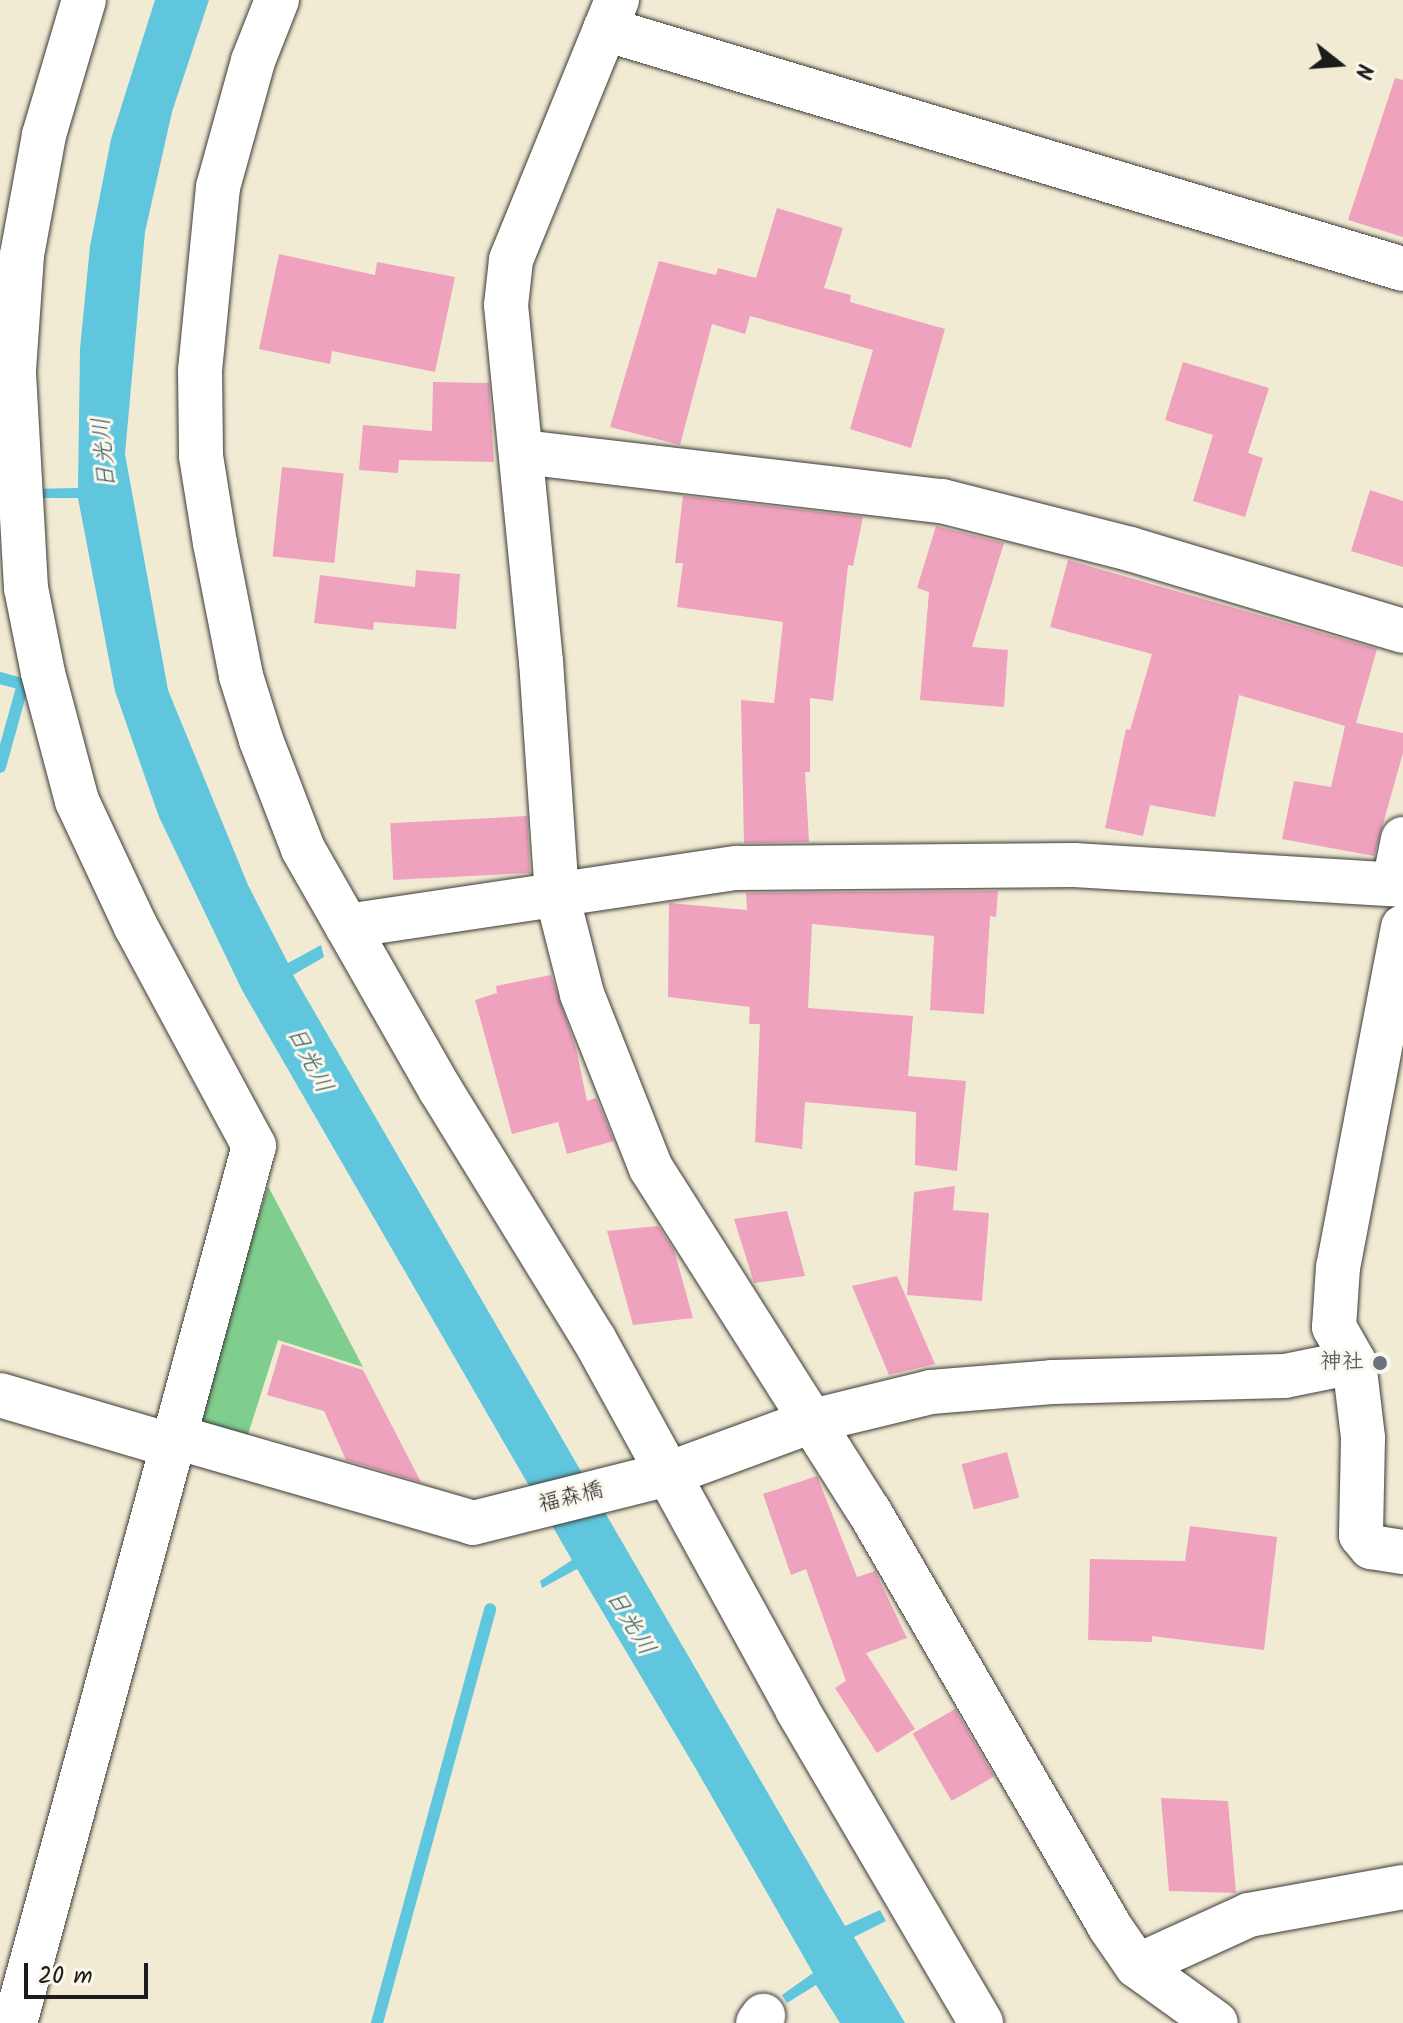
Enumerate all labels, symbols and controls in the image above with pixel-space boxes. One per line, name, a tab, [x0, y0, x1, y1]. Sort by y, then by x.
north arrow	[1299, 24, 1379, 104]
text: N	[1344, 59, 1381, 83]
water label: 日光川	[88, 416, 122, 490]
water label: 日光川	[280, 1021, 338, 1099]
place label: 神社	[1320, 1350, 1364, 1376]
marker: 神社	[1371, 1354, 1389, 1372]
street label: 福森橋	[536, 1477, 606, 1519]
water label: 日光川	[599, 1585, 661, 1661]
scale bar	[28, 1947, 152, 1997]
text: 20 m	[38, 1957, 93, 1996]

